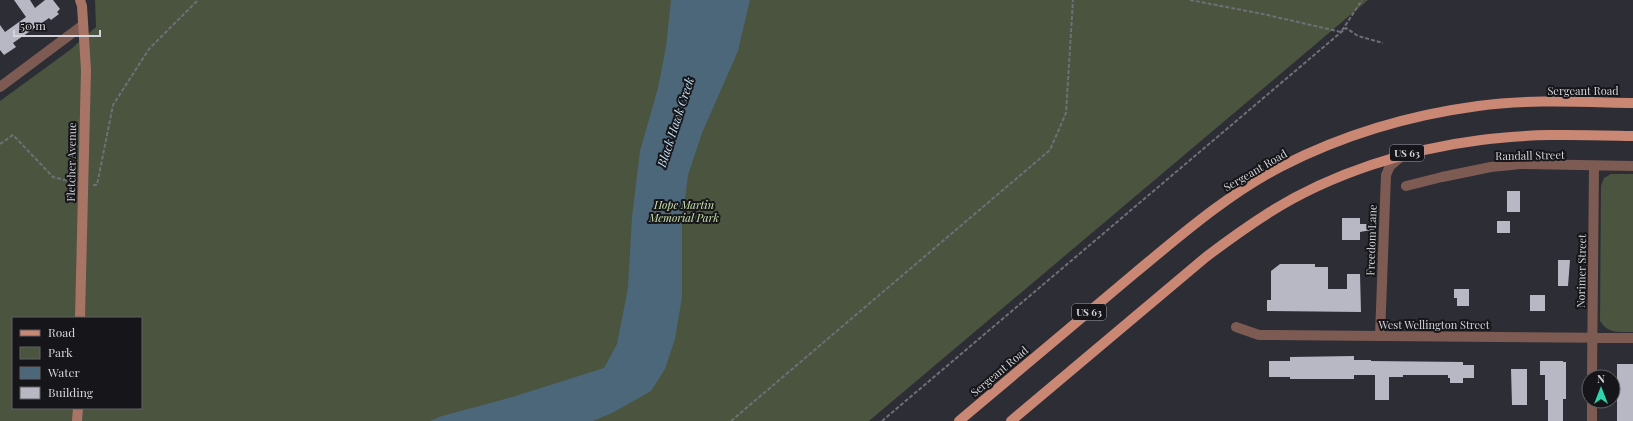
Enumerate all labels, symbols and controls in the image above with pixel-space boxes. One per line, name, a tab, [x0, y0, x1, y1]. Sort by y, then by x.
scale bar	[14, 12, 100, 38]
text: 50 m	[20, 17, 46, 33]
water label: Black Hawk Creek	[653, 75, 697, 170]
street label: Sergeant Road	[1547, 83, 1619, 98]
street label: Fletcher Avenue	[63, 122, 79, 202]
street label: Sergeant Road	[1220, 145, 1290, 194]
road number: US 63	[1390, 145, 1424, 161]
street label: Randall Street	[1495, 147, 1565, 163]
park label: Hope Martin Memorial Park	[648, 197, 719, 225]
street label: Freedom Lane	[1362, 204, 1380, 276]
street label: Norimer Street	[1573, 234, 1589, 308]
road number: US 63	[1072, 304, 1106, 320]
legend	[12, 317, 142, 409]
street label: West Wellington Street	[1377, 317, 1490, 332]
text: Road	[48, 324, 75, 340]
street label: Sergeant Road	[967, 342, 1032, 400]
text: Park	[48, 344, 73, 360]
text: Water	[47, 364, 81, 380]
north arrow	[1581, 369, 1621, 409]
text: N	[1597, 371, 1605, 386]
text: Building	[48, 384, 94, 400]

